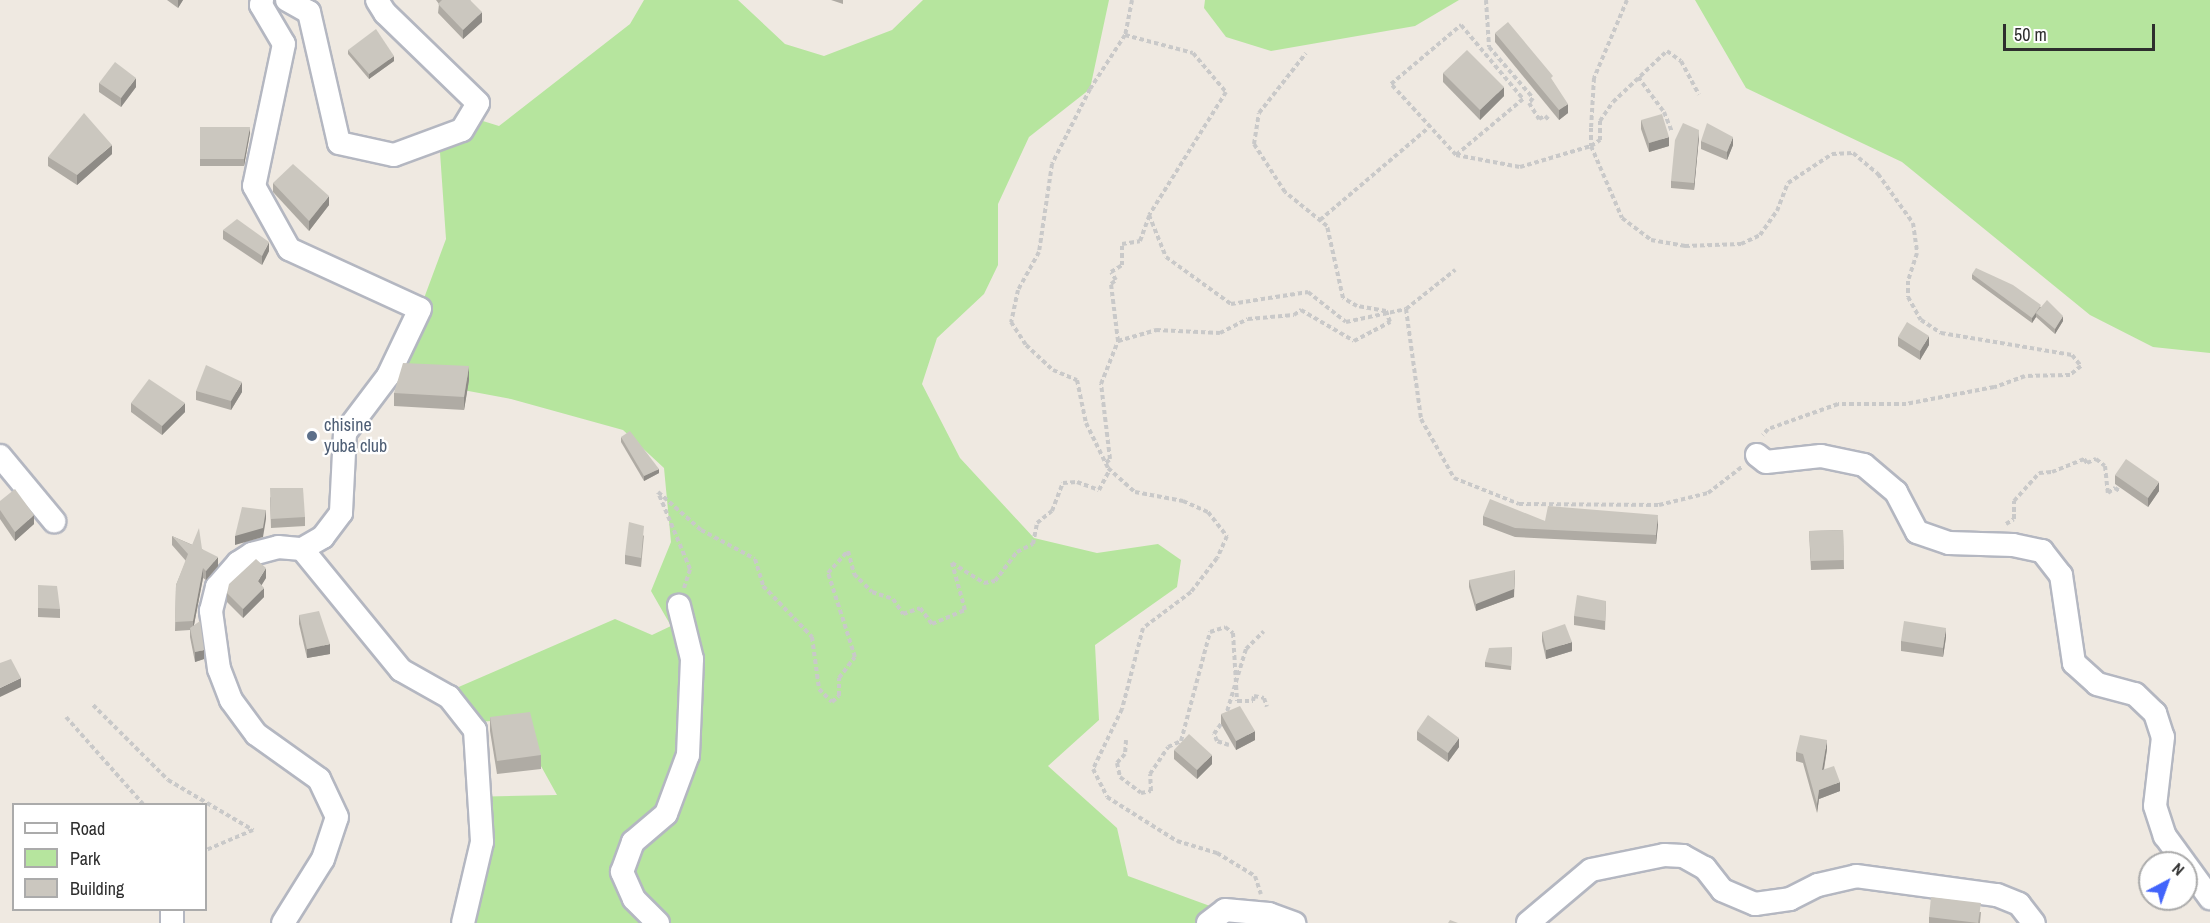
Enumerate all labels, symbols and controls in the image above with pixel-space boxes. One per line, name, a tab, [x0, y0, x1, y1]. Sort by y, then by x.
scale bar	[2006, 12, 2158, 50]
text: 50 m	[2014, 22, 2047, 47]
place label: chisine yuba club	[324, 415, 387, 458]
marker: chisine yuba club	[305, 429, 319, 443]
legend	[12, 803, 207, 911]
text: Road	[70, 816, 105, 841]
text: Park	[70, 846, 100, 871]
north arrow	[2138, 851, 2198, 911]
text: N	[2168, 858, 2189, 880]
text: Building	[70, 876, 124, 901]

